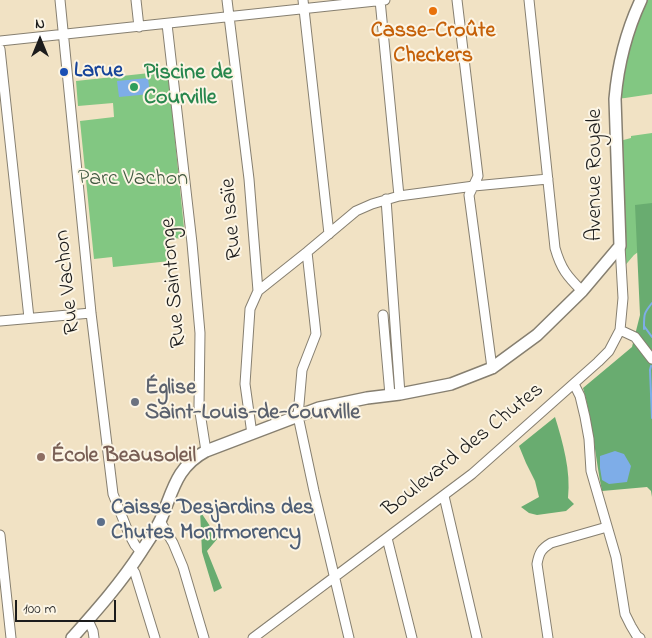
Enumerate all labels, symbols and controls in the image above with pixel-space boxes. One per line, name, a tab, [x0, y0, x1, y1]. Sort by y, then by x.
marker: Casse-Croûte Checkers	[427, 5, 439, 17]
text: N	[35, 14, 45, 35]
north arrow	[15, 15, 65, 65]
place label: Casse-Croûte Checkers	[371, 19, 495, 70]
place label: Larue	[74, 59, 123, 85]
place label: Piscine de Courville	[144, 61, 233, 112]
marker: Larue	[58, 66, 70, 78]
marker: Piscine de Courville	[128, 81, 140, 93]
street label: Avenue Royale	[583, 109, 609, 241]
park label: Parc Vachon	[78, 167, 188, 193]
street label: Rue Isaïe	[216, 177, 250, 261]
street label: Rue Saintonge	[156, 217, 194, 349]
street label: Rue Vachon	[50, 229, 88, 335]
place label: Église Saint-Louis-de-Courville	[145, 376, 360, 428]
street label: Boulevard des Chutes	[378, 378, 550, 524]
marker: Église Saint-Louis-de-Courville	[129, 396, 141, 408]
place label: École Beausoleil	[51, 444, 196, 470]
marker: École Beausoleil	[35, 451, 47, 463]
place label: Caisse Desjardins des Chutes Montmorency	[111, 496, 314, 548]
marker: Caisse Desjardins des Chutes Montmorency	[95, 516, 107, 528]
scale bar	[18, 590, 119, 622]
text: 100 m	[23, 598, 56, 620]

